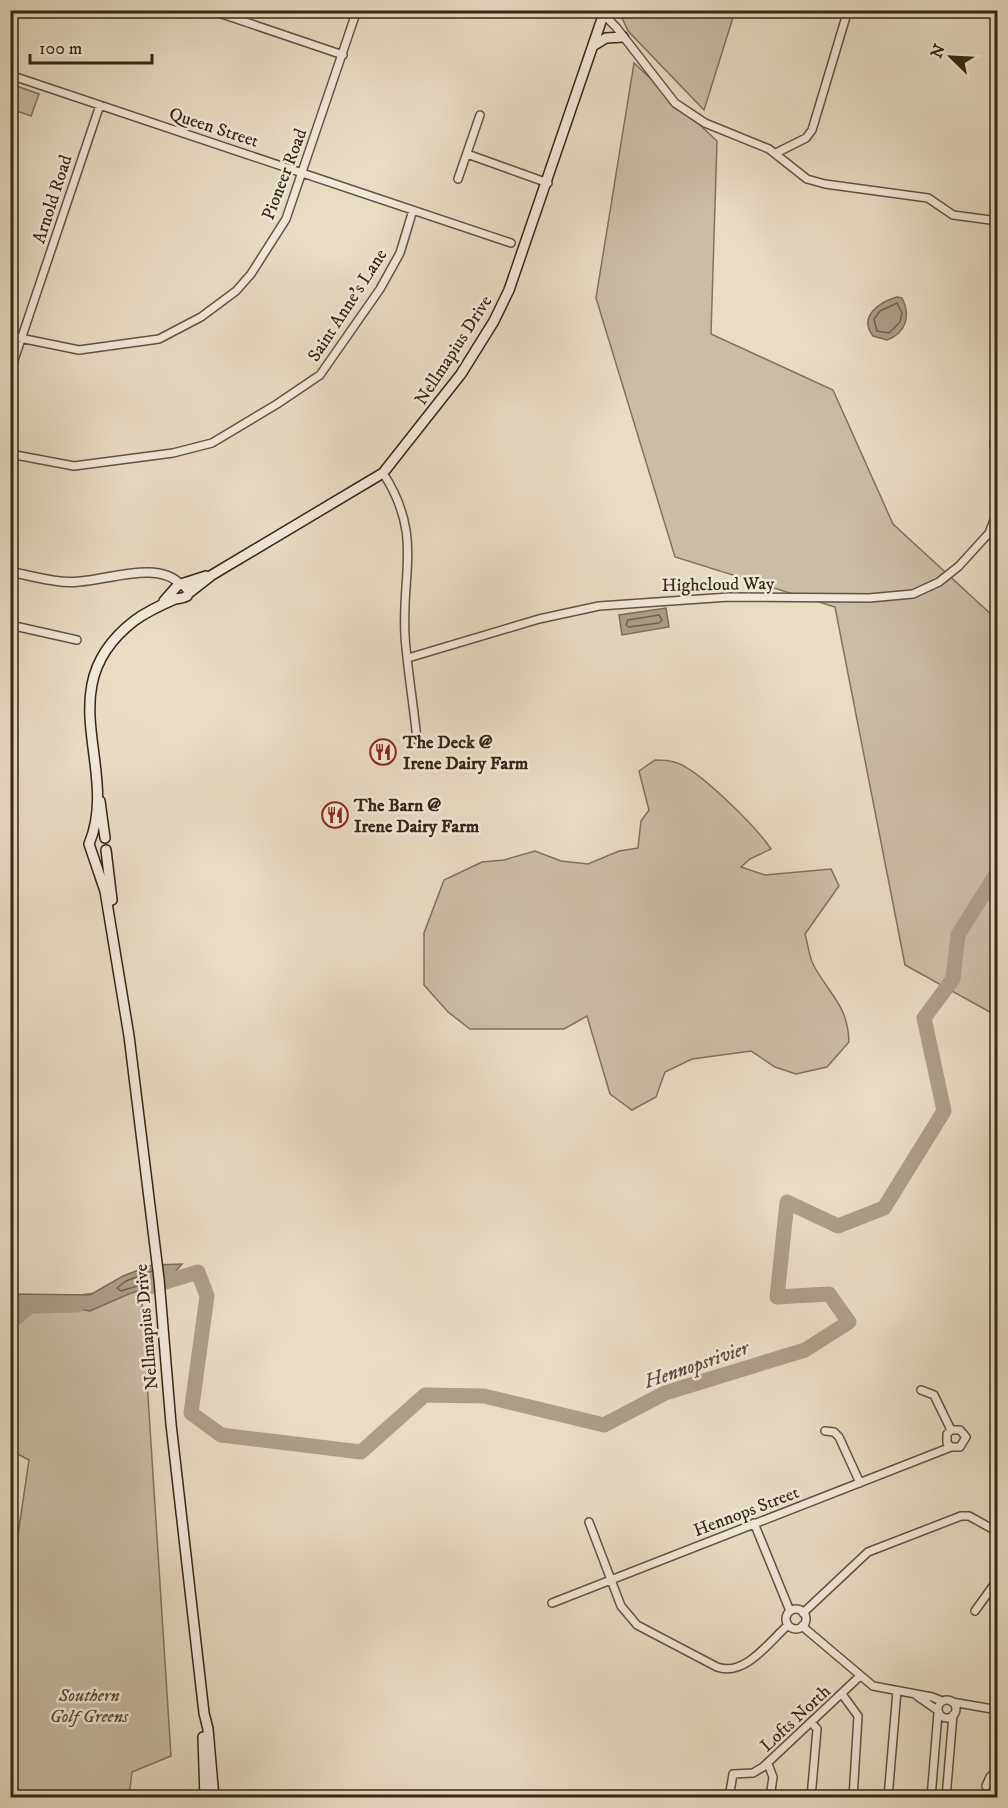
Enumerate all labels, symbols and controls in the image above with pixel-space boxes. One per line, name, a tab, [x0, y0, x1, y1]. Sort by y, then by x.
scale bar	[30, 27, 152, 65]
north arrow	[921, 27, 981, 87]
text: 100 m	[39, 38, 82, 60]
text: N	[926, 41, 950, 61]
street label: Queen Street	[166, 103, 261, 153]
street label: Pioneer Road	[257, 126, 312, 223]
street label: Arnold Road	[28, 152, 78, 246]
street label: Saint Anne's Lane	[303, 245, 392, 366]
street label: Nellmapius Drive	[410, 292, 497, 409]
street label: Highcloud Way	[661, 573, 775, 597]
place label: The Deck @ Irene Dairy Farm	[402, 732, 529, 775]
restaurant icon: The Deck @ Irene Dairy Farm	[368, 737, 398, 767]
place label: The Barn @ Irene Dairy Farm	[353, 795, 480, 838]
restaurant icon: The Barn @ Irene Dairy Farm	[320, 800, 350, 830]
street label: Nellmapius Drive	[131, 1263, 163, 1391]
water label: Hennopsrivier	[640, 1335, 754, 1395]
street label: Hennops Street	[690, 1482, 802, 1542]
street label: Lofts North	[756, 1680, 836, 1757]
park label: Southern Golf Greens	[50, 1685, 129, 1728]

